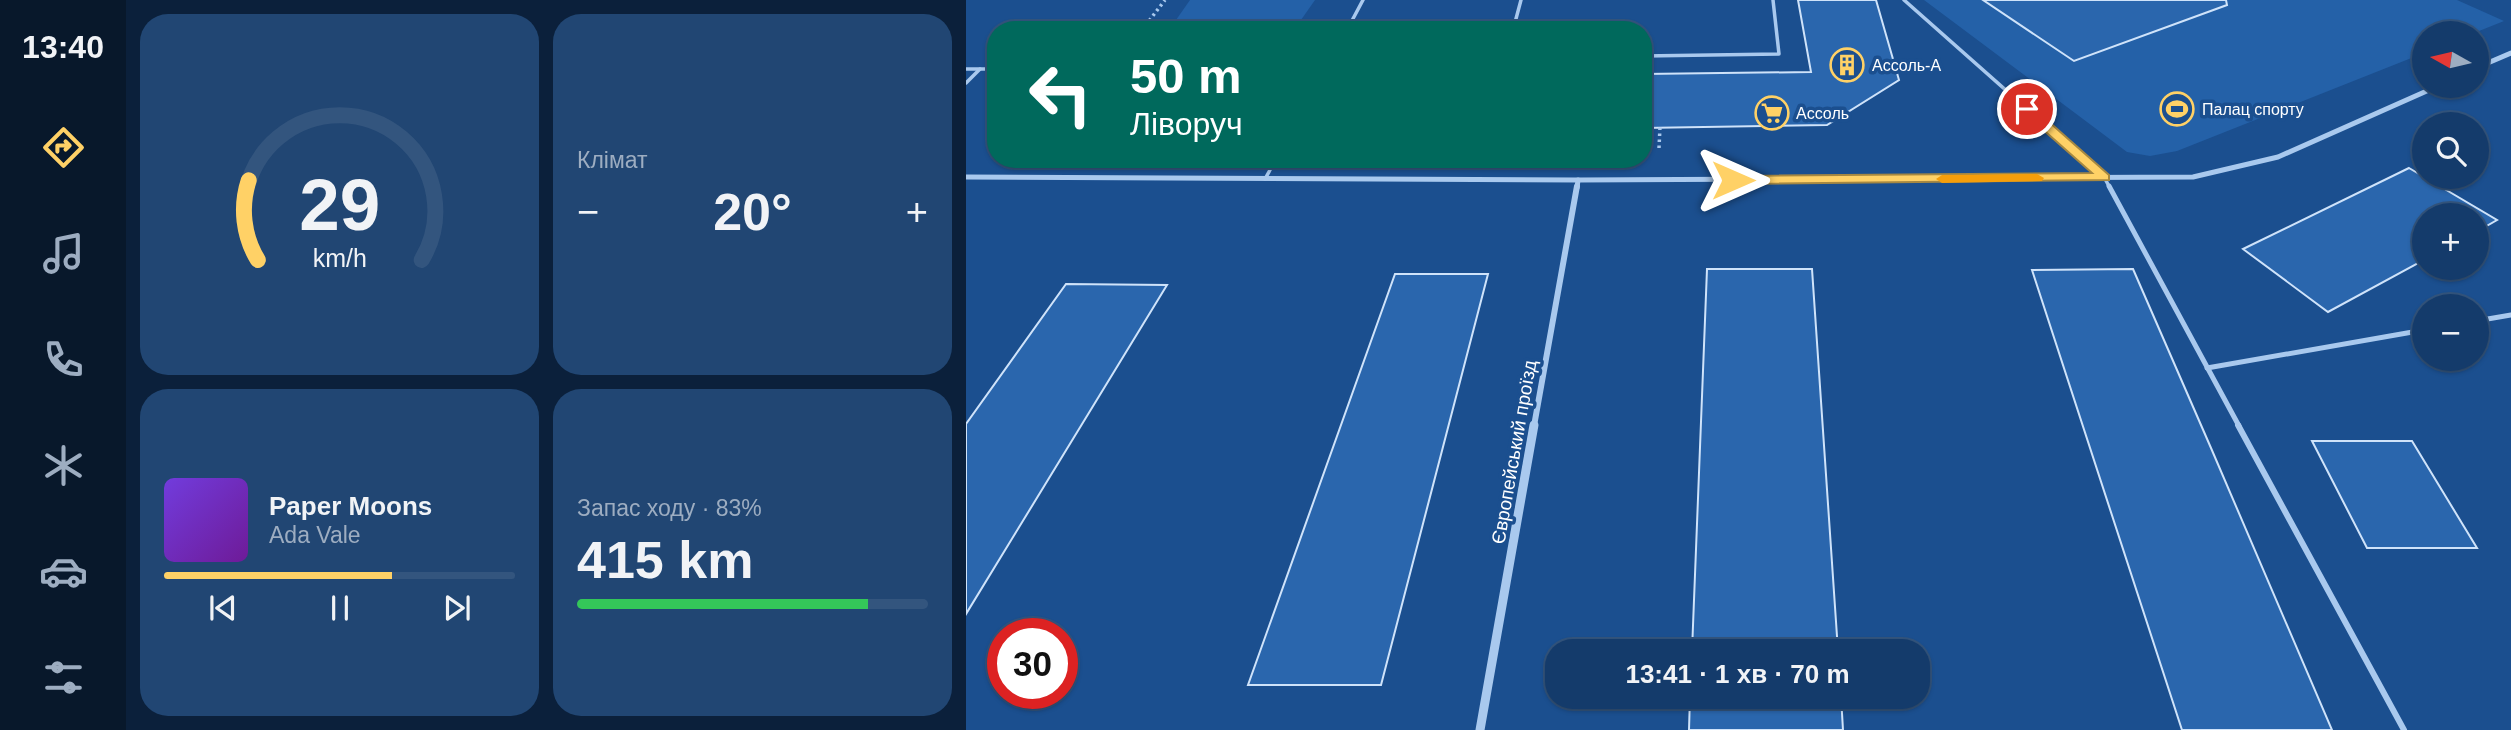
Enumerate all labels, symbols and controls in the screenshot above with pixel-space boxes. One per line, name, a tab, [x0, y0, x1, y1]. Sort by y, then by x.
north arrow	[2412, 21, 2488, 98]
map controls	[2412, 21, 2489, 371]
text: 13:40	[22, 29, 104, 65]
building icon: Ассоль-А	[1828, 46, 1866, 84]
icon: left	[1015, 49, 1106, 140]
text: 50 m	[1130, 49, 1242, 103]
place label: Ассоль-А	[1872, 57, 1941, 74]
pin	[1997, 79, 2057, 139]
icon: arrive	[2008, 90, 2046, 128]
sports icon: Палац спорту	[2158, 90, 2196, 128]
supermarket icon: Ассоль	[1753, 94, 1791, 132]
place label: Палац спорту	[2202, 101, 2304, 118]
place label: Ассоль	[1796, 105, 1849, 122]
text: Ліворуч	[1130, 106, 1243, 142]
button: search	[2412, 112, 2489, 189]
icon: directions	[39, 123, 88, 172]
position arrow	[1696, 143, 1770, 217]
text: Клімат	[577, 147, 648, 173]
text: 29	[299, 165, 380, 246]
text: 20°	[713, 183, 792, 241]
text: −	[577, 191, 599, 233]
text: +	[906, 191, 928, 233]
button: +	[2412, 203, 2489, 280]
icon: music	[39, 229, 88, 278]
text: km/h	[312, 244, 367, 272]
button: −	[2412, 294, 2489, 371]
icon: phone	[39, 335, 88, 384]
street label: Європейський проїзд	[1487, 358, 1541, 546]
icon: climate	[39, 441, 88, 490]
text: Paper Moons	[269, 491, 432, 521]
text: Запас ходу · 83%	[577, 495, 762, 521]
text: Ada Vale	[269, 522, 361, 548]
text: 415 km	[577, 531, 753, 589]
icon: car	[39, 547, 88, 596]
icon: previous	[204, 589, 242, 627]
icon: pause	[321, 589, 359, 627]
icon: next	[438, 589, 476, 627]
speed limit sign: 30	[987, 618, 1078, 709]
icon: filters	[39, 653, 88, 702]
text: 13:41 · 1 хв · 70 m	[1625, 659, 1850, 689]

